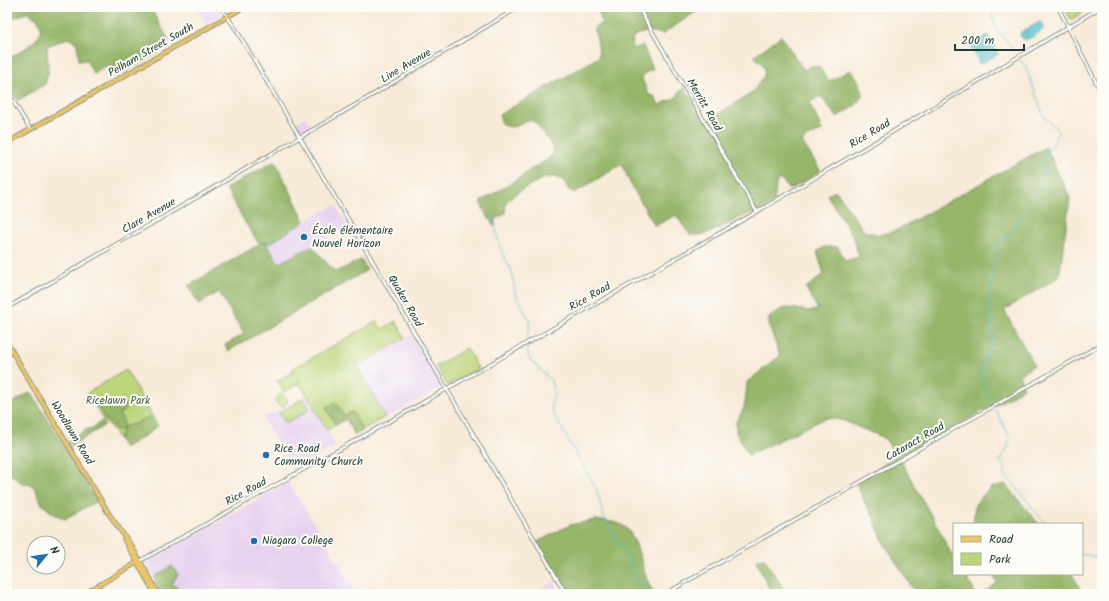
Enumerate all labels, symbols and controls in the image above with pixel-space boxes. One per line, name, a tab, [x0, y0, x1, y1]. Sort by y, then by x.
street label: Pelham Street South	[105, 18, 197, 82]
scale bar	[955, 26, 1024, 52]
text: 200 m	[961, 31, 995, 50]
street label: Line Avenue	[377, 44, 435, 88]
street label: Merritt Road	[682, 75, 727, 135]
street label: Rice Road	[846, 114, 895, 153]
street label: Clare Avenue	[119, 193, 179, 239]
place label: École élémentaire Nouvel Horizon	[312, 222, 393, 253]
marker: École élémentaire Nouvel Horizon	[299, 232, 309, 242]
street label: Quaker Road	[383, 272, 427, 331]
street label: Rice Road	[566, 278, 615, 316]
park label: Ricelawn Park	[86, 392, 151, 410]
street label: Woodlawn Road	[46, 398, 98, 469]
street label: Cataract Road	[882, 418, 948, 466]
place label: Rice Road Community Church	[274, 440, 363, 471]
marker: Rice Road Community Church	[261, 450, 271, 460]
street label: Rice Road	[222, 473, 271, 511]
legend	[953, 523, 1083, 575]
text: Road	[989, 530, 1014, 549]
place label: Niagara College	[262, 532, 333, 550]
north arrow	[26, 535, 66, 575]
marker: Niagara College	[249, 536, 259, 546]
text: N	[44, 543, 63, 558]
text: Park	[989, 550, 1011, 569]

